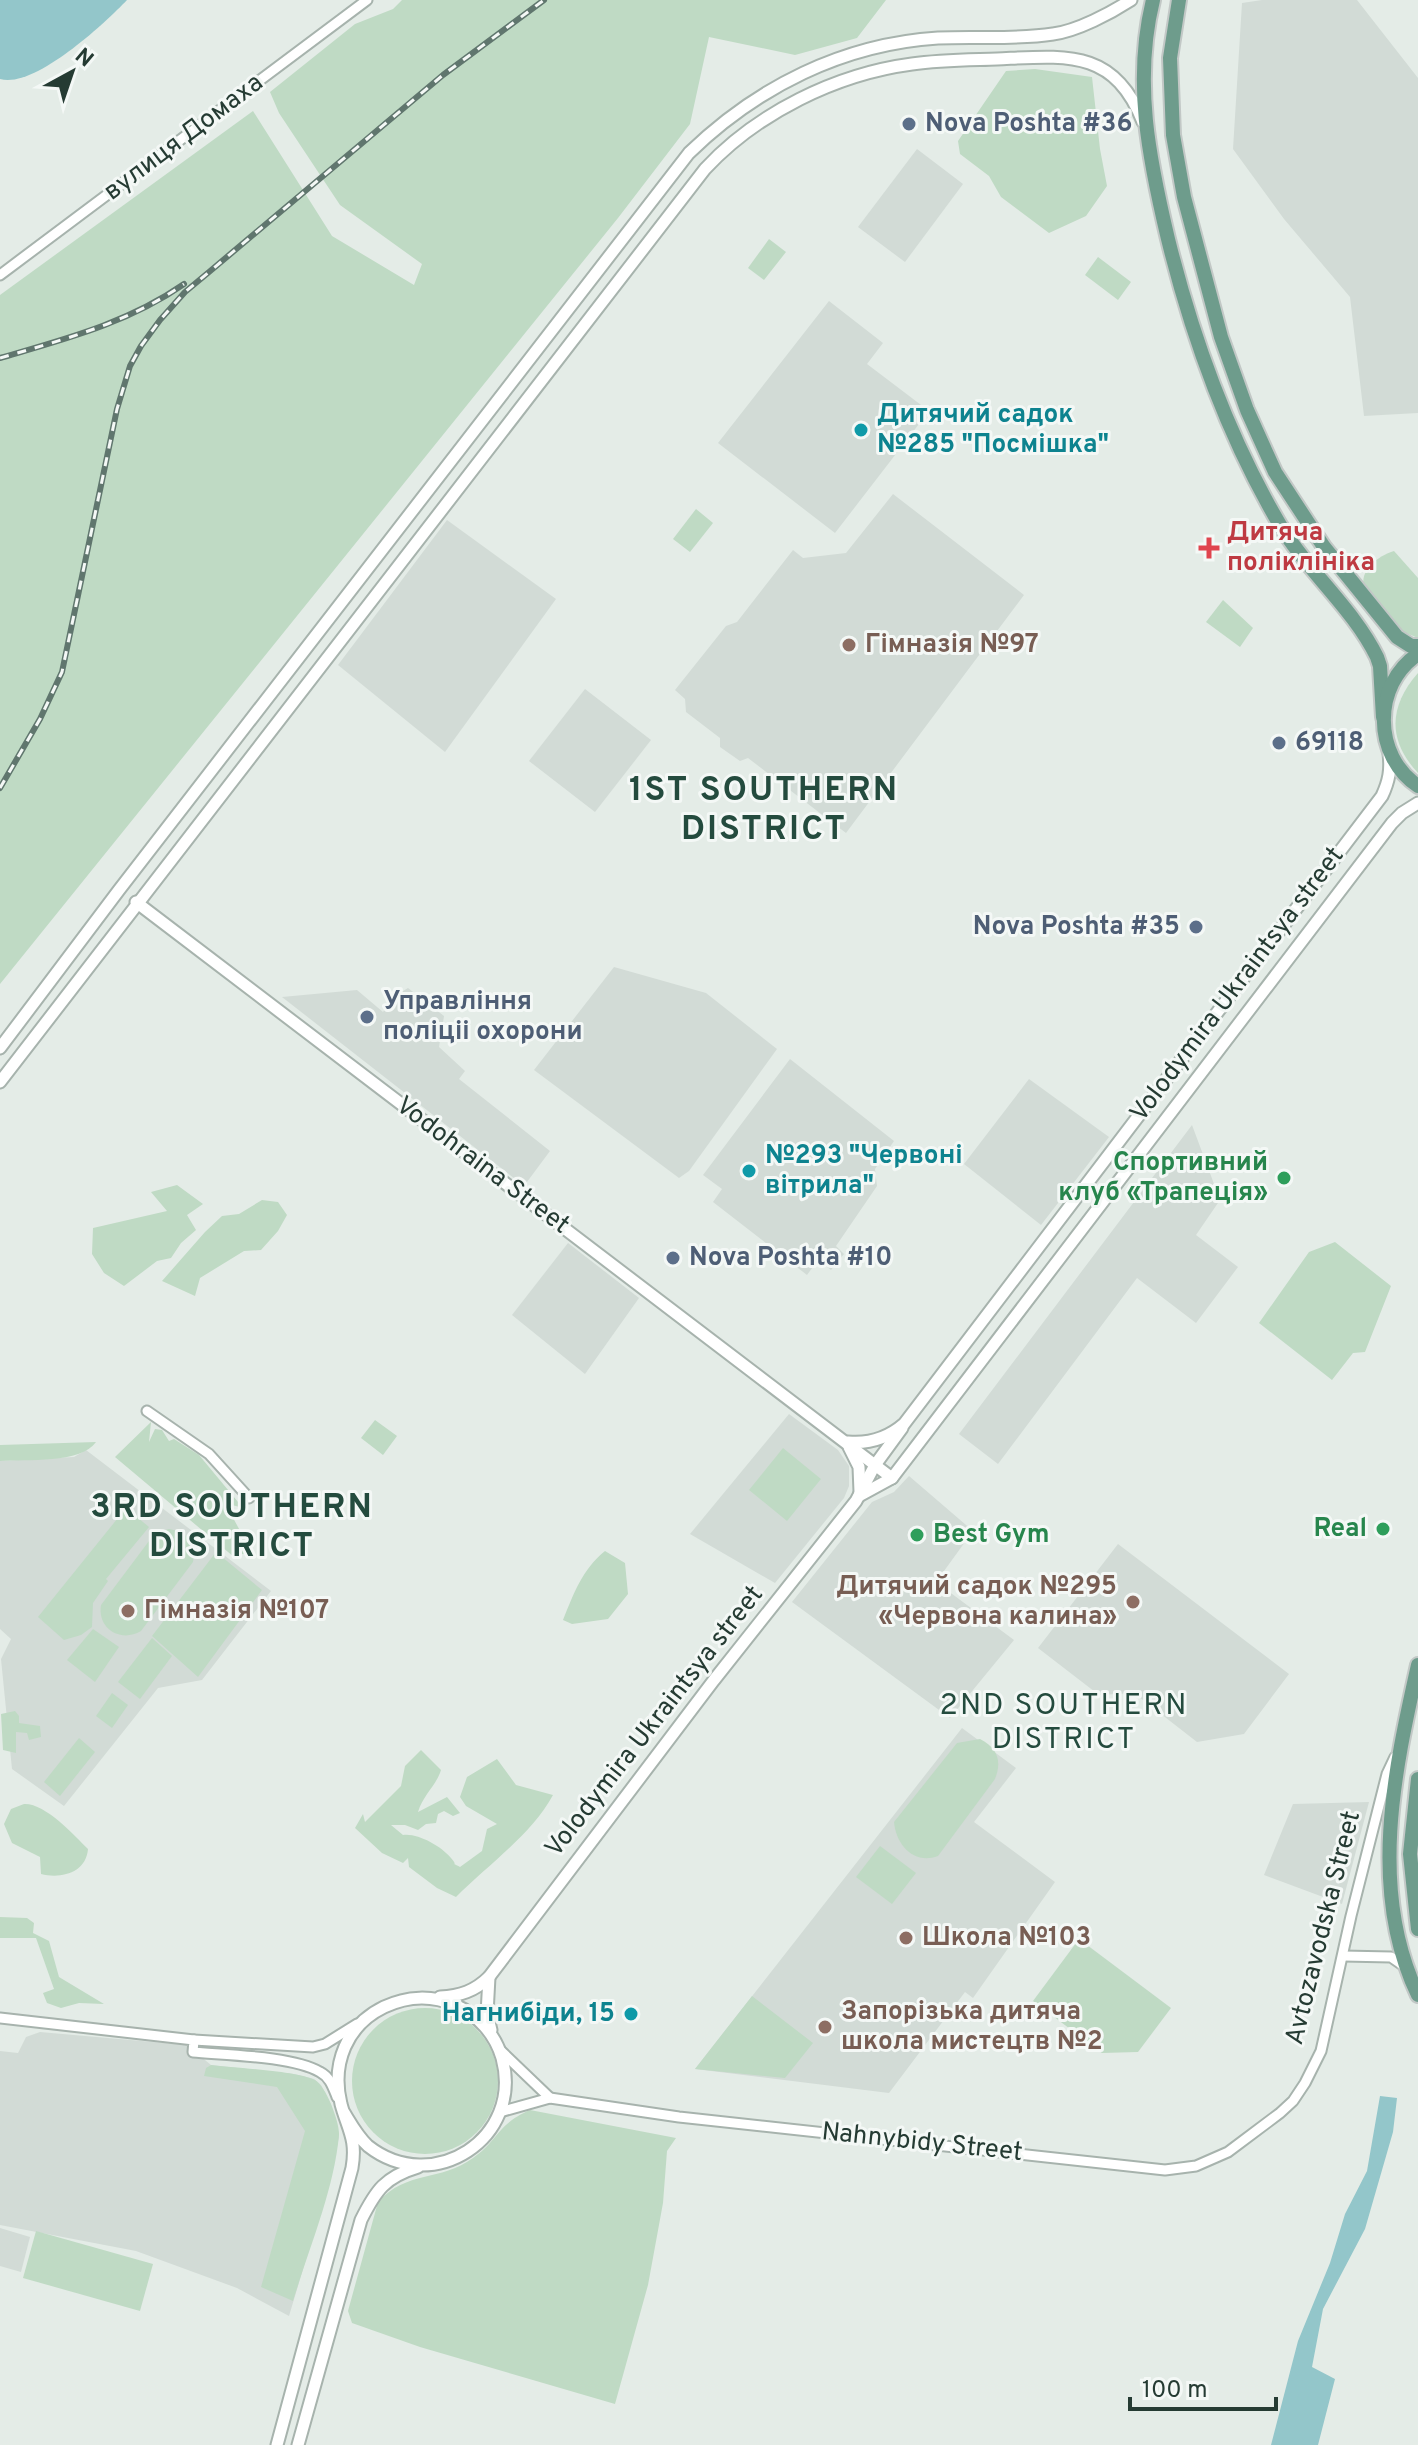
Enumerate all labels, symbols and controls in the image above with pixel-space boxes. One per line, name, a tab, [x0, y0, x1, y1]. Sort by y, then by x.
north arrow	[32, 32, 112, 112]
text: N	[69, 43, 98, 74]
street label: вулиця Домаха	[98, 67, 270, 209]
place label: Nova Poshta #36	[925, 108, 1132, 141]
marker: Nova Poshta #36	[900, 115, 918, 133]
place label: Дитячий садок №285 "Посмішка"	[877, 399, 1109, 462]
marker: Дитячий садок №285 "Посмішка"	[852, 421, 870, 439]
place label: Дитяча поліклініка	[1227, 517, 1375, 580]
marker: Дитяча поліклініка	[1198, 537, 1220, 559]
place label: Гімназія №97	[865, 629, 1039, 662]
marker: Гімназія №97	[840, 636, 858, 654]
place label: 69118	[1295, 727, 1364, 760]
marker: 69118	[1270, 734, 1288, 752]
district label: 1ST SOUTHERN DISTRICT	[629, 770, 899, 852]
street label: Volodymira Ukraintsya street	[1124, 841, 1352, 1129]
place label: Nova Poshta #35	[973, 911, 1180, 944]
marker: Nova Poshta #35	[1187, 918, 1205, 936]
place label: Управлiння полiцii охорони	[383, 986, 582, 1049]
marker: Управлiння полiцii охорони	[358, 1008, 376, 1026]
street label: Vodohraina Street	[388, 1090, 576, 1242]
place label: №293 "Червоні вітрила"	[765, 1140, 963, 1203]
place label: Спортивний клуб «Трапеція»	[1058, 1147, 1268, 1210]
marker: №293 "Червоні вітрила"	[740, 1162, 758, 1180]
marker: Спортивний клуб «Трапеція»	[1275, 1169, 1293, 1187]
place label: Nova Poshta #10	[689, 1242, 892, 1275]
marker: Nova Poshta #10	[664, 1249, 682, 1267]
district label: 3RD SOUTHERN DISTRICT	[90, 1487, 374, 1569]
place label: Real	[1313, 1513, 1367, 1546]
place label: Best Gym	[933, 1519, 1049, 1552]
marker: Real	[1374, 1520, 1392, 1538]
marker: Best Gym	[908, 1526, 926, 1544]
place label: Дитячий садок №295 «Червона калина»	[836, 1571, 1117, 1634]
street label: Volodymira Ukraintsya street	[539, 1579, 771, 1865]
marker: Дитячий садок №295 «Червона калина»	[1124, 1593, 1142, 1611]
place label: Гімназія №107	[144, 1595, 329, 1628]
marker: Гімназія №107	[119, 1602, 137, 1620]
district label: 2ND SOUTHERN DISTRICT	[940, 1688, 1188, 1759]
street label: Avtozavodska Street	[1279, 1808, 1369, 2048]
place label: Школа №103	[922, 1922, 1091, 1955]
marker: Школа №103	[897, 1929, 915, 1947]
place label: Запорізька дитяча школа мистецтв №2	[841, 1996, 1103, 2059]
place label: Нагнибіди, 15	[442, 1998, 615, 2031]
marker: Нагнибіди, 15	[622, 2005, 640, 2023]
marker: Запорізька дитяча школа мистецтв №2	[816, 2018, 834, 2036]
street label: Nahnybidy Street	[820, 2116, 1024, 2170]
scale bar	[1130, 2361, 1276, 2411]
text: 100 m	[1142, 2376, 1208, 2406]

